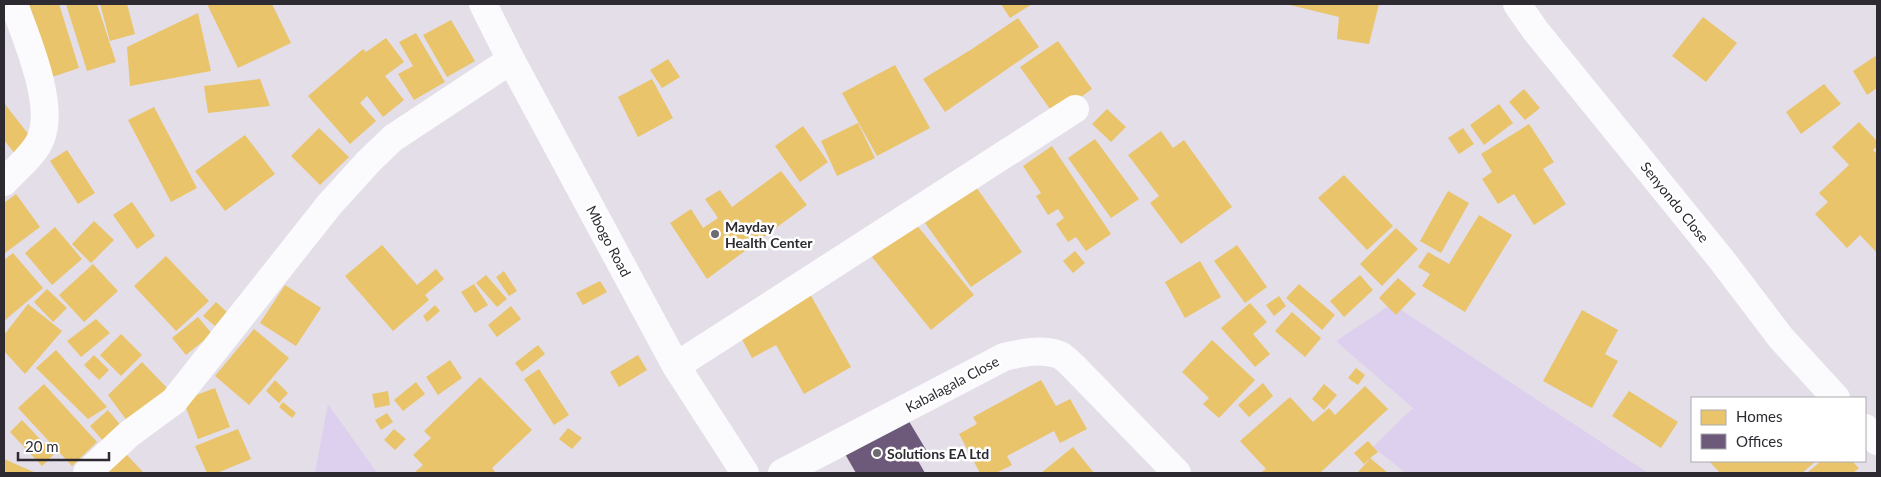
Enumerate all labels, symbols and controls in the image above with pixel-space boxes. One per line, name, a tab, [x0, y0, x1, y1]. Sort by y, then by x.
street label: Senyondo Close	[1637, 158, 1713, 246]
street label: Mbogo Road	[583, 202, 635, 280]
place label: Mayday Health Center	[725, 218, 813, 251]
marker: Mayday Health Center	[709, 228, 721, 240]
street label: Kabalagala Close	[902, 352, 1002, 416]
legend	[1691, 397, 1866, 462]
text: Homes	[1736, 407, 1782, 425]
scale bar	[18, 430, 109, 462]
text: Offices	[1736, 432, 1783, 450]
text: 20 m	[25, 437, 59, 455]
place label: Solutions EA Ltd	[887, 445, 989, 462]
marker: Solutions EA Ltd	[871, 447, 883, 459]

